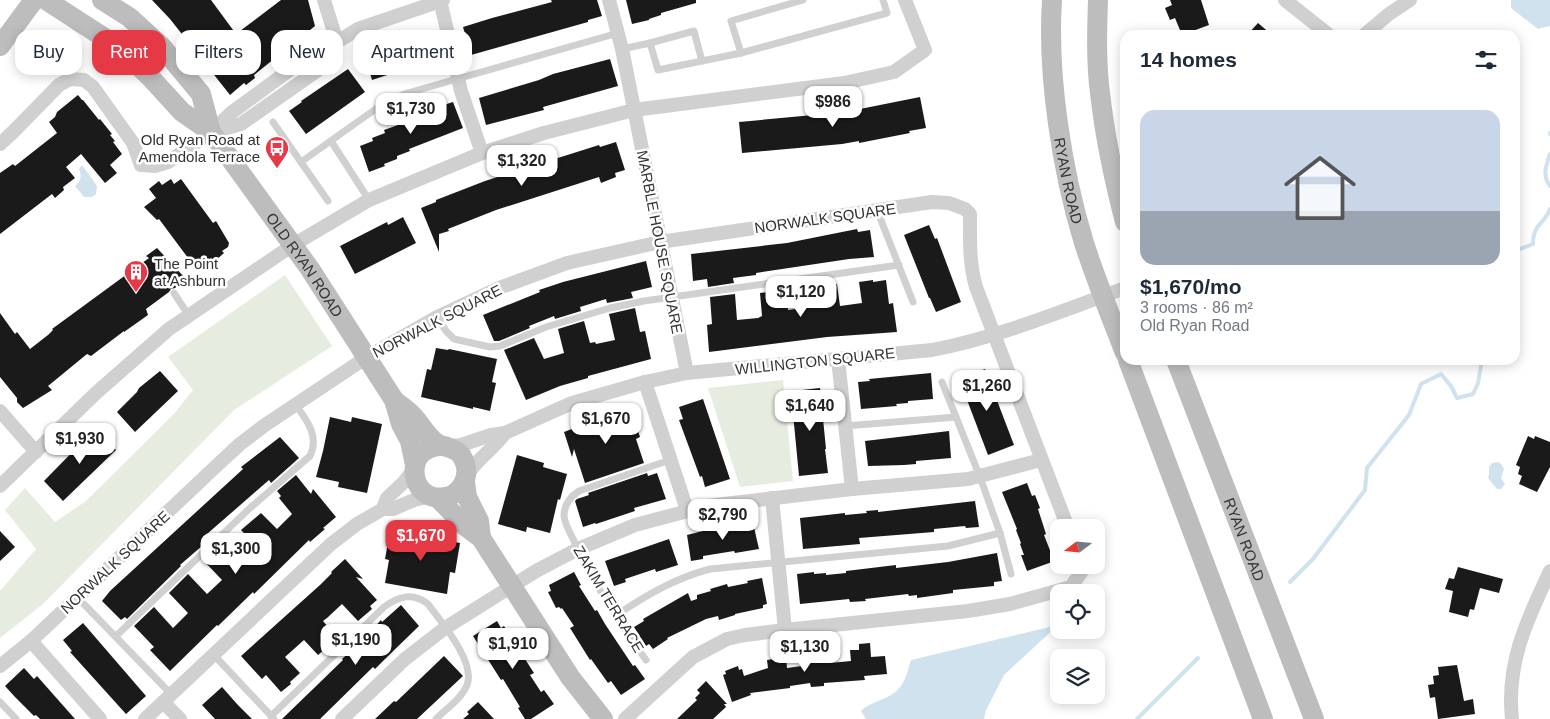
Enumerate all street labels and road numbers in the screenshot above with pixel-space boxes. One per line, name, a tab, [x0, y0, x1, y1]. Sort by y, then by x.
street label: RYAN ROAD	[1052, 136, 1087, 226]
street label: MARBLE HOUSE SQUARE	[634, 149, 686, 335]
street label: NORWALK SQUARE	[753, 200, 897, 236]
street label: OLD RYAN ROAD	[263, 209, 347, 320]
street label: NORWALK SQUARE	[370, 281, 504, 361]
street label: WILLINGTON SQUARE	[734, 344, 896, 378]
street label: RYAN ROAD	[1221, 495, 1269, 583]
street label: NORWALK SQUARE	[57, 507, 173, 617]
street label: ZAKIM TERRACE	[570, 543, 648, 655]

